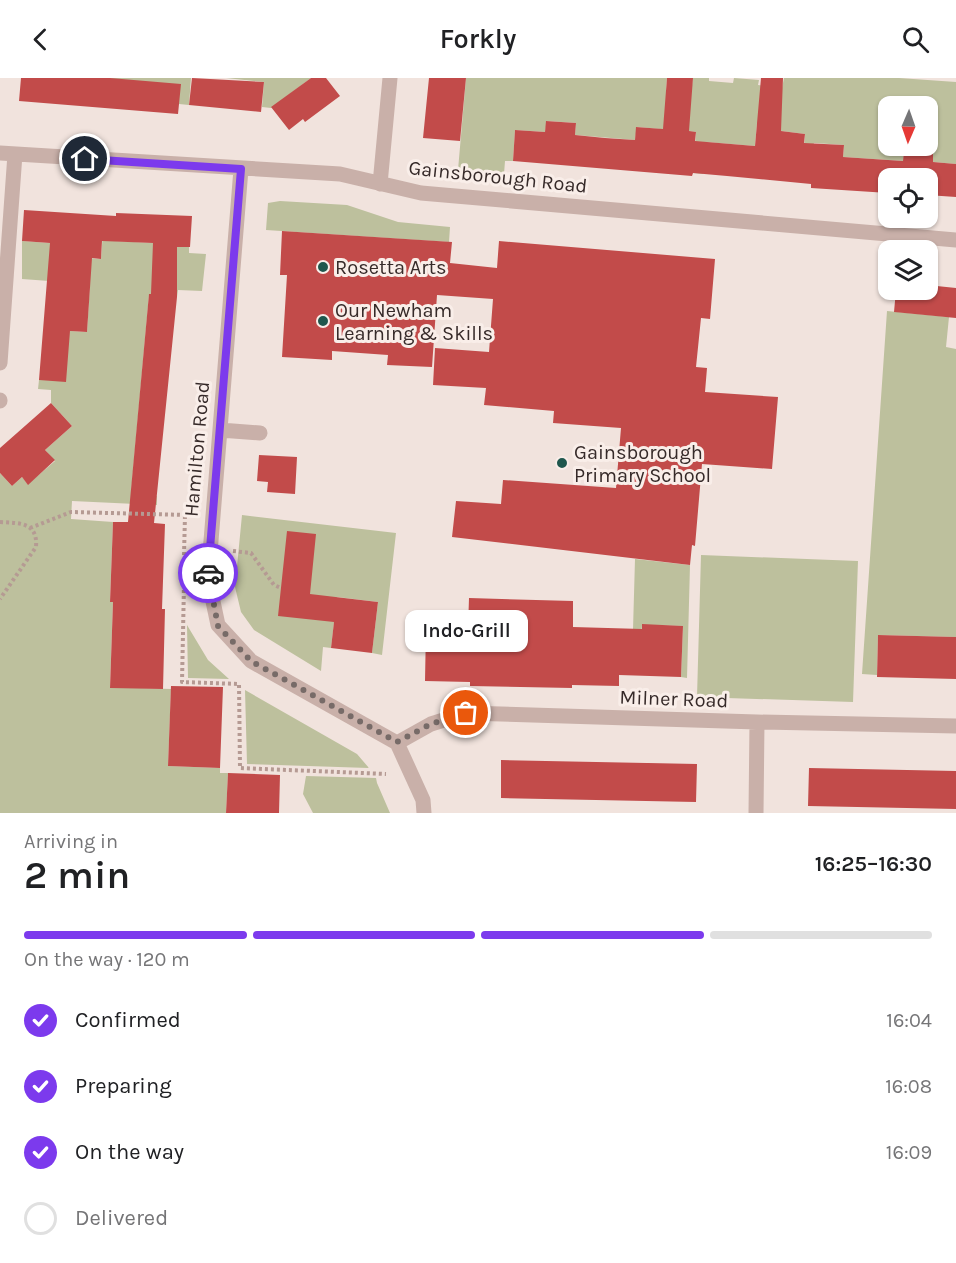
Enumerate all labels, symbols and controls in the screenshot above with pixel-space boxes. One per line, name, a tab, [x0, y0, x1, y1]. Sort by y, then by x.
icon: back	[24, 23, 57, 56]
text: Forkly	[440, 23, 516, 55]
icon: search	[899, 23, 932, 56]
north arrow	[878, 96, 938, 156]
map controls	[878, 96, 938, 300]
pin	[59, 133, 110, 184]
icon: home	[68, 142, 101, 175]
street label: Gainsborough Road	[407, 156, 589, 198]
button: locate	[878, 168, 938, 228]
button: layers	[878, 240, 938, 300]
place label: Rosetta Arts	[335, 256, 447, 279]
marker: Rosetta Arts	[316, 260, 330, 274]
place label: Our Newham Learning & Skills	[335, 299, 493, 345]
marker: Our Newham Learning & Skills	[316, 314, 330, 328]
street label: Hamilton Road	[180, 380, 214, 518]
place label: Gainsborough Primary School	[574, 441, 711, 487]
marker: Gainsborough Primary School	[555, 456, 569, 470]
courier	[178, 543, 238, 603]
icon: car	[192, 557, 225, 590]
callout: Indo-Grill	[404, 611, 528, 653]
text: Indo-Grill	[422, 619, 511, 642]
street label: Milner Road	[619, 686, 729, 712]
pin	[440, 687, 491, 738]
icon: bag	[449, 696, 482, 729]
text: Arriving in	[24, 830, 118, 853]
text: 16:25–16:30	[815, 851, 932, 877]
text: 2 min	[24, 852, 130, 898]
text: On the way · 120 m	[24, 948, 190, 971]
icon: check	[24, 1004, 57, 1037]
text: Confirmed	[75, 1007, 181, 1033]
text: 16:04	[886, 1009, 932, 1032]
icon: check	[24, 1070, 57, 1103]
text: Preparing	[75, 1073, 172, 1099]
text: 16:08	[885, 1075, 932, 1098]
icon: check	[24, 1136, 57, 1169]
text: On the way	[75, 1139, 184, 1165]
text: 16:09	[886, 1141, 932, 1164]
text: Delivered	[75, 1205, 168, 1231]

